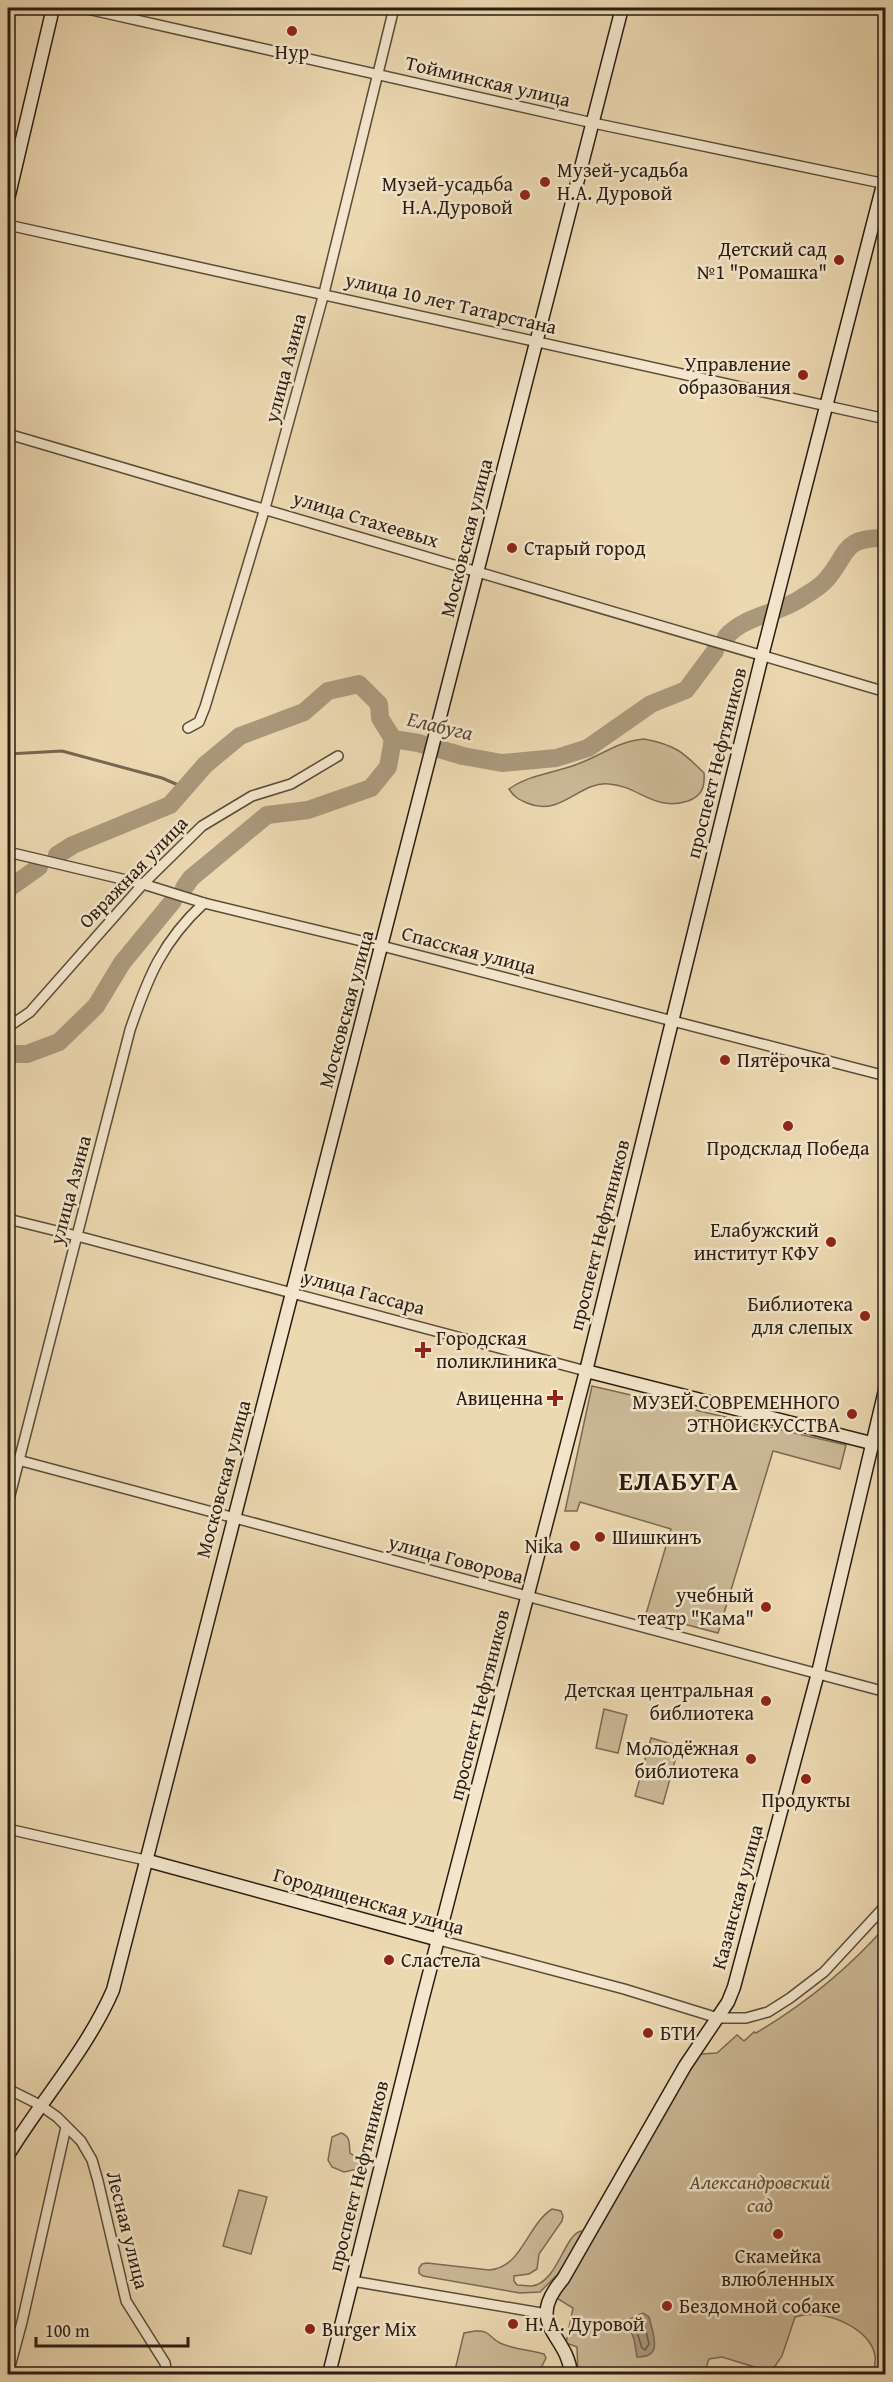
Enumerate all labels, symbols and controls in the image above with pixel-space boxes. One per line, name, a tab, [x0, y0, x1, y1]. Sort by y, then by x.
marker: Нур	[285, 24, 299, 38]
place label: Нур	[275, 37, 309, 66]
street label: Тойминская улица	[403, 47, 574, 114]
place label: Музей-усадьба Н.А. Дуровой	[557, 155, 689, 207]
place label: Музей-усадьба Н.А.Дуровой	[382, 169, 513, 221]
marker: Музей-усадьба Н.А. Дуровой	[538, 175, 552, 189]
marker: Музей-усадьба Н.А.Дуровой	[518, 188, 532, 202]
place label: Детский сад №1 "Ромашка"	[697, 234, 827, 286]
marker: Детский сад №1 "Ромашка"	[832, 253, 846, 267]
street label: улица 10 лет Татарстана	[341, 264, 560, 341]
street label: улица Азина	[256, 309, 313, 427]
place label: Управление образования	[678, 349, 791, 401]
marker: Управление образования	[796, 368, 810, 382]
street label: Московская улица	[432, 455, 499, 620]
street label: улица Стахеевых	[289, 482, 444, 555]
place label: Старый город	[524, 533, 646, 562]
marker: Старый город	[505, 541, 519, 555]
street label: проспект Нефтяников	[678, 664, 753, 862]
water label: Елабуга	[403, 703, 476, 748]
street label: Овражная улица	[71, 809, 194, 934]
street label: Спасская улица	[399, 918, 540, 981]
street label: Московская улица	[310, 926, 381, 1091]
place label: Пятёрочка	[737, 1045, 831, 1074]
marker: Пятёрочка	[718, 1053, 732, 1067]
marker: Продсклад Победа	[781, 1119, 795, 1133]
street label: улица Азина	[41, 1131, 98, 1249]
place label: Продсклад Победа	[706, 1133, 870, 1162]
street label: проспект Нефтяников	[561, 1136, 636, 1334]
place label: Елабужский институт КФУ	[694, 1215, 820, 1267]
marker: Елабужский институт КФУ	[824, 1235, 838, 1249]
street label: улица Гассара	[299, 1261, 429, 1322]
place label: Библиотека для слепых	[747, 1289, 854, 1341]
marker: Библиотека для слепых	[858, 1309, 872, 1323]
place label: Городская поликлиника	[436, 1323, 558, 1375]
marker: Городская поликлиника	[414, 1341, 432, 1359]
place label: Авиценна	[456, 1383, 543, 1412]
place label: МУЗЕЙ СОВРЕМЕННОГО ЭТНОИСКУССТВА	[632, 1387, 840, 1439]
marker: Авиценна	[548, 1391, 562, 1405]
street label: Московская улица	[187, 1396, 258, 1561]
marker: МУЗЕЙ СОВРЕМЕННОГО ЭТНОИСКУССТВА	[845, 1407, 859, 1421]
district label: ЕЛАБУГА	[619, 1461, 739, 1500]
place label: Шишкинъ	[612, 1522, 702, 1551]
street label: улица Говорова	[385, 1526, 527, 1591]
marker: Шишкинъ	[593, 1530, 607, 1544]
place label: Nika	[525, 1531, 564, 1560]
marker: Nika	[568, 1539, 582, 1553]
place label: учебный театр "Кама"	[637, 1580, 754, 1632]
marker: учебный театр "Кама"	[759, 1600, 773, 1614]
street label: проспект Нефтяников	[441, 1606, 516, 1804]
place label: Детская центральная библиотека	[564, 1675, 754, 1727]
marker: Детская центральная библиотека	[759, 1694, 773, 1708]
place label: Молодёжная библиотека	[626, 1733, 739, 1785]
marker: Молодёжная библиотека	[744, 1752, 758, 1766]
marker: Продукты	[799, 1772, 813, 1786]
place label: Продукты	[761, 1785, 851, 1814]
street label: Казанская улица	[703, 1821, 770, 1973]
street label: Городищенская улица	[270, 1859, 468, 1942]
place label: Сластела	[401, 1945, 481, 1974]
marker: Сластела	[382, 1953, 396, 1967]
place label: БТИ	[660, 2018, 696, 2047]
marker: БТИ	[641, 2026, 655, 2040]
street label: проспект Нефтяников	[320, 2077, 395, 2275]
park label: Александровский сад	[689, 2167, 830, 2219]
street label: Лесная улица	[100, 2168, 157, 2292]
marker: Скамейка влюбленных	[771, 2227, 785, 2241]
place label: Скамейка влюбленных	[721, 2241, 835, 2293]
place label: Бездомной собаке	[679, 2291, 841, 2320]
marker: Бездомной собаке	[660, 2299, 674, 2313]
place label: Н. А. Дуровой	[525, 2309, 645, 2338]
scale bar	[36, 2310, 188, 2348]
place label: Burger Mix	[322, 2314, 417, 2343]
text: 100 m	[45, 2317, 90, 2344]
marker: Н. А. Дуровой	[506, 2317, 520, 2331]
marker: Burger Mix	[303, 2322, 317, 2336]

